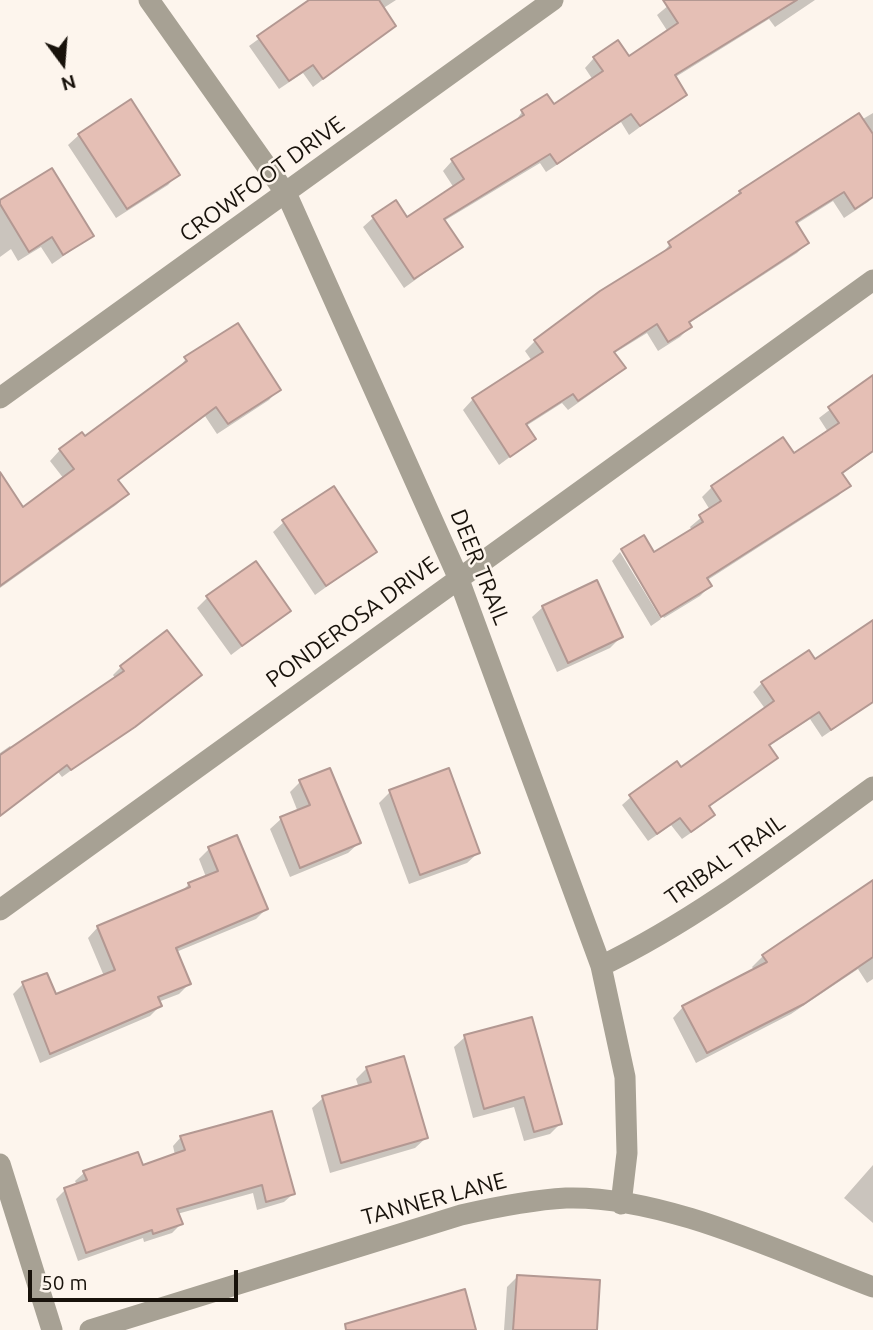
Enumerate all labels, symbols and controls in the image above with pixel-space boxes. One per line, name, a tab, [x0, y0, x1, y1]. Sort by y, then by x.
north arrow	[28, 28, 98, 98]
text: N	[59, 71, 79, 96]
street label: CROWFOOT DRIVE	[174, 110, 350, 248]
street label: DEER TRAIL	[444, 505, 516, 629]
street label: PONDEROSA DRIVE	[261, 550, 443, 694]
street label: TRIBAL TRAIL	[660, 809, 790, 911]
street label: TANNER LANE	[359, 1166, 509, 1232]
scale bar	[32, 1256, 242, 1300]
text: 50 m	[41, 1270, 88, 1294]

